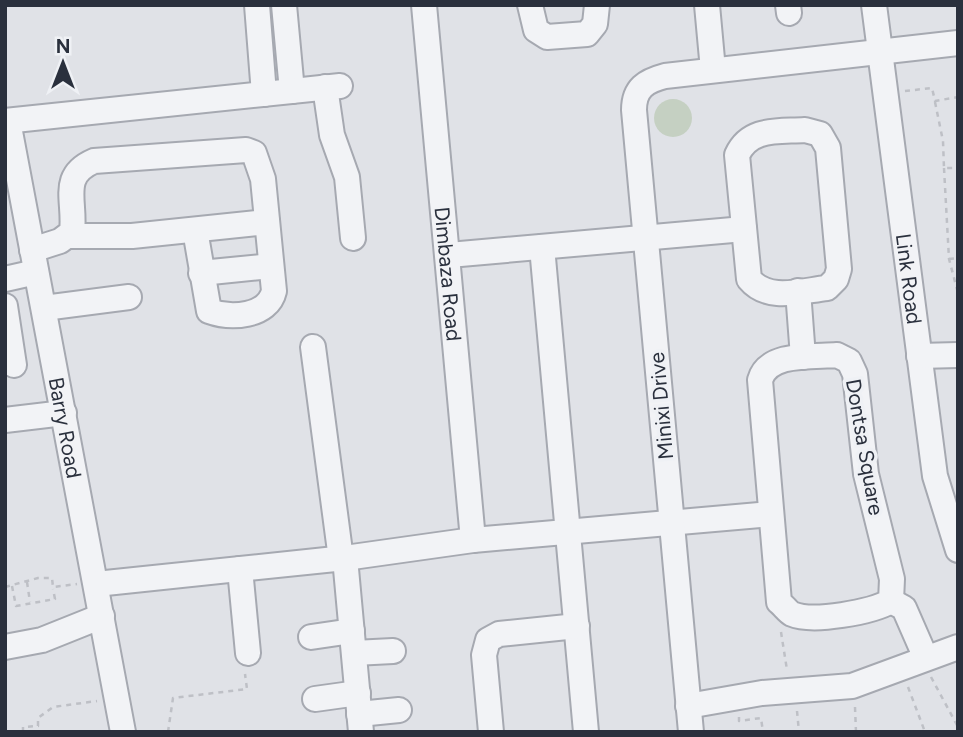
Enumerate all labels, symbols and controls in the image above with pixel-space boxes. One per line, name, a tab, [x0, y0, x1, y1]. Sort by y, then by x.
north arrow	[28, 28, 98, 98]
text: N	[56, 35, 70, 58]
street label: Dimbaza Road	[430, 206, 467, 342]
street label: Link Road	[891, 232, 928, 326]
street label: Minixi Drive	[644, 351, 678, 461]
street label: Barry Road	[44, 375, 87, 480]
street label: Dontsa Square	[841, 377, 889, 517]

